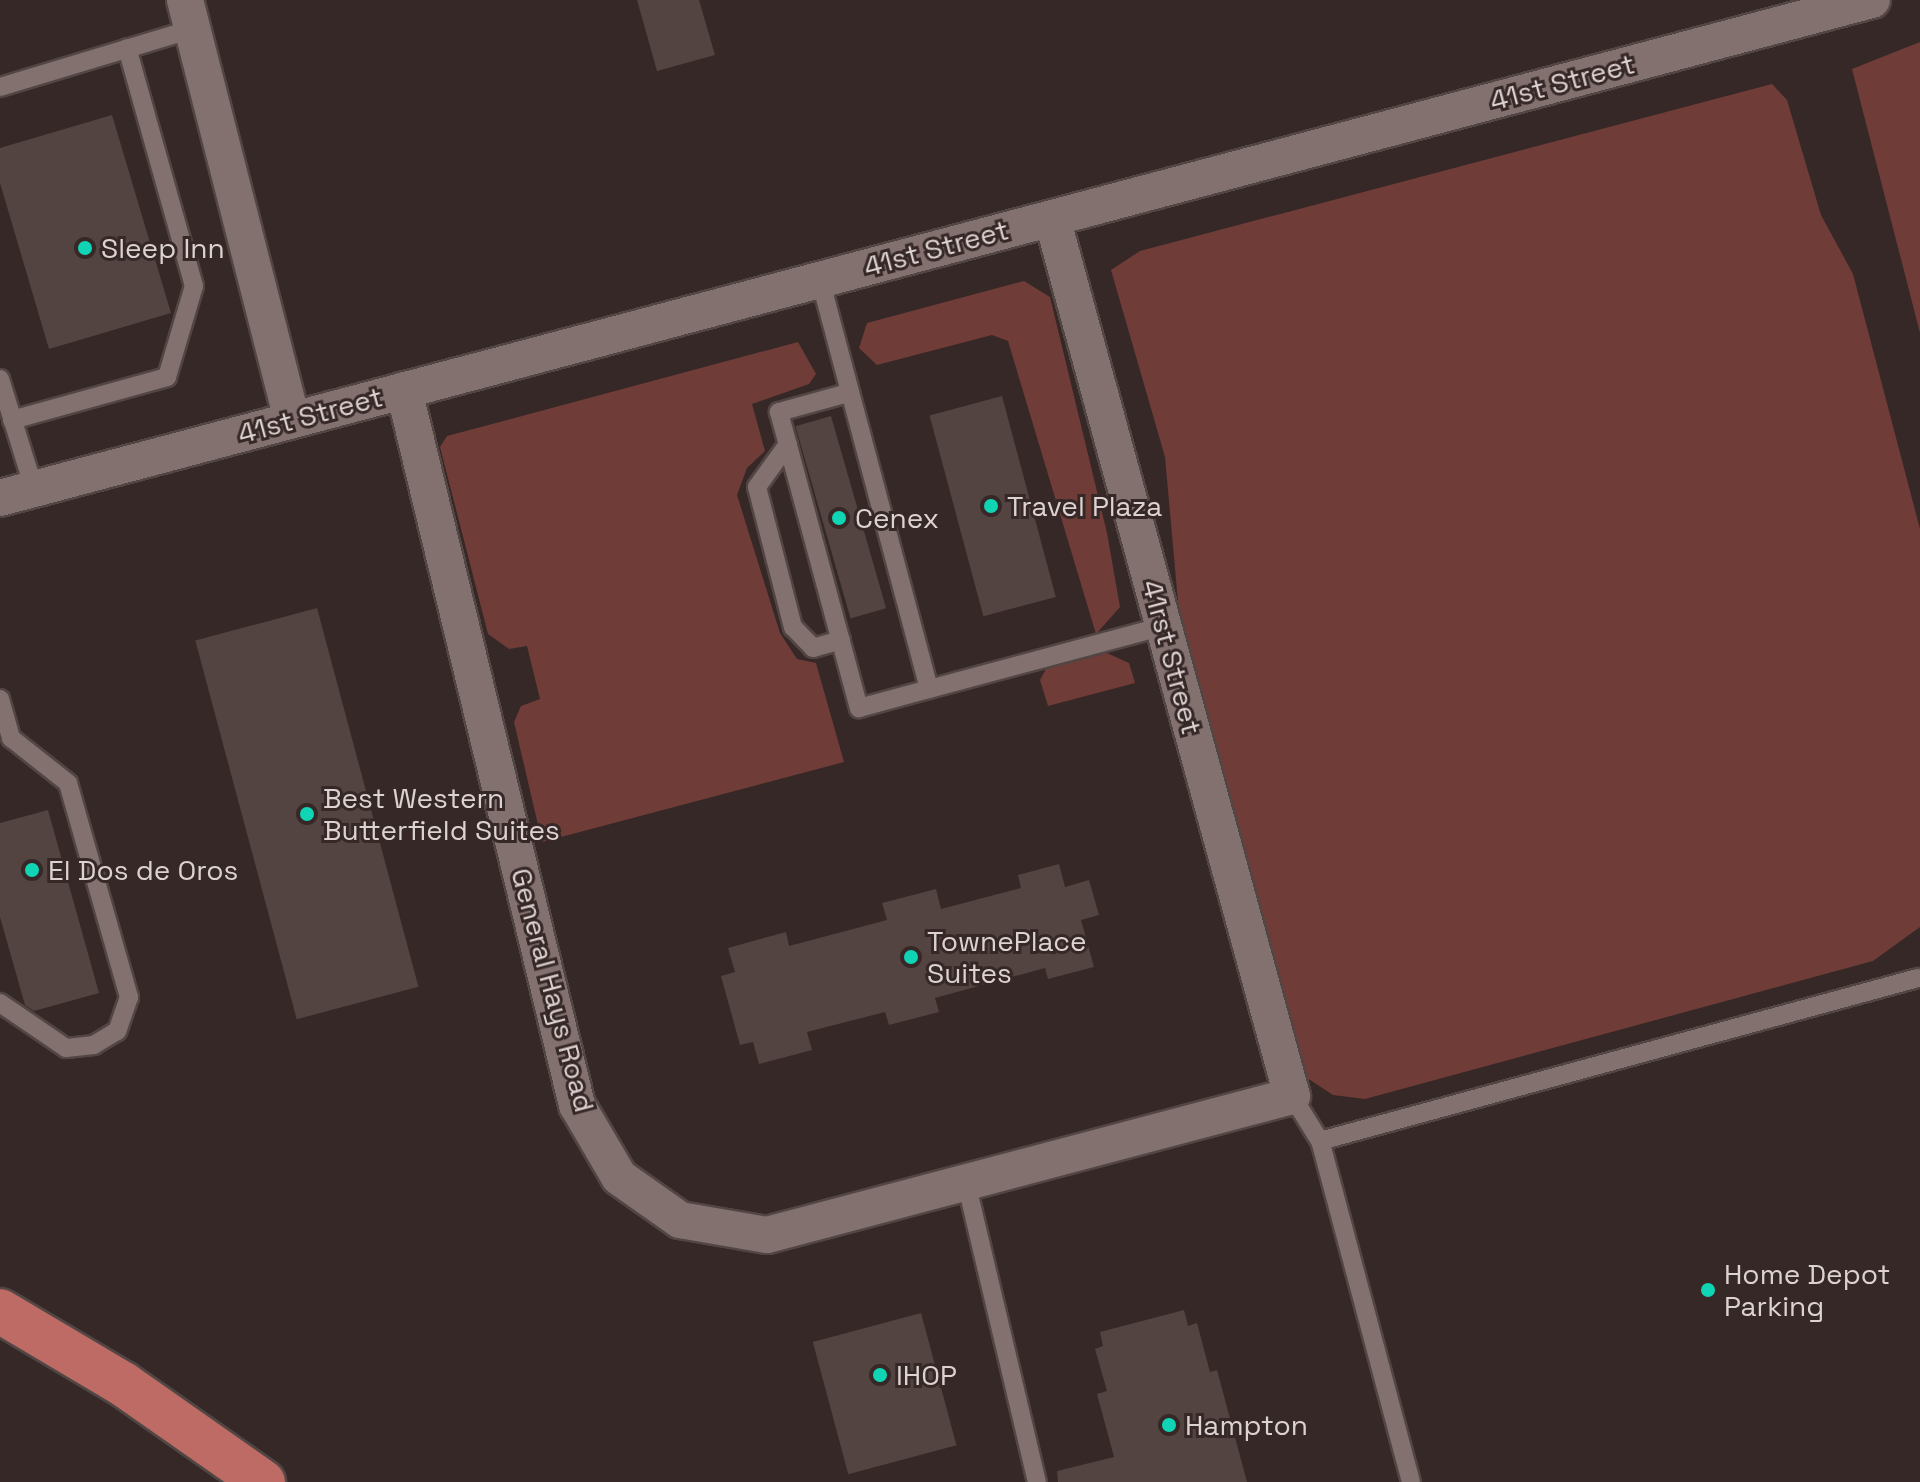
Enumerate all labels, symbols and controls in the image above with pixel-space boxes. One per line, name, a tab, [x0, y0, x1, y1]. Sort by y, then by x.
street label: 41st Street	[1486, 47, 1638, 117]
street label: 41st Street	[860, 213, 1012, 283]
place label: Sleep Inn	[101, 231, 225, 265]
marker: Sleep Inn	[76, 239, 94, 257]
street label: 41st Street	[234, 380, 386, 450]
place label: Travel Plaza	[1007, 489, 1162, 523]
marker: Travel Plaza	[982, 497, 1000, 515]
place label: Cenex	[855, 501, 939, 535]
marker: Cenex	[830, 509, 848, 527]
street label: 41rst Street	[1135, 576, 1209, 738]
place label: Best Western Butterfield Suites	[323, 781, 560, 847]
marker: Best Western Butterfield Suites	[298, 805, 316, 823]
place label: El Dos de Oros	[48, 853, 238, 887]
marker: El Dos de Oros	[23, 861, 41, 879]
street label: General Hays Road	[504, 864, 602, 1116]
place label: TownePlace Suites	[927, 924, 1087, 990]
marker: TownePlace Suites	[902, 948, 920, 966]
place label: Home Depot Parking	[1724, 1257, 1890, 1323]
marker: Home Depot Parking	[1699, 1281, 1717, 1299]
place label: IHOP	[896, 1358, 957, 1392]
marker: IHOP	[871, 1366, 889, 1384]
place label: Hampton	[1185, 1408, 1308, 1442]
marker: Hampton	[1160, 1416, 1178, 1434]

